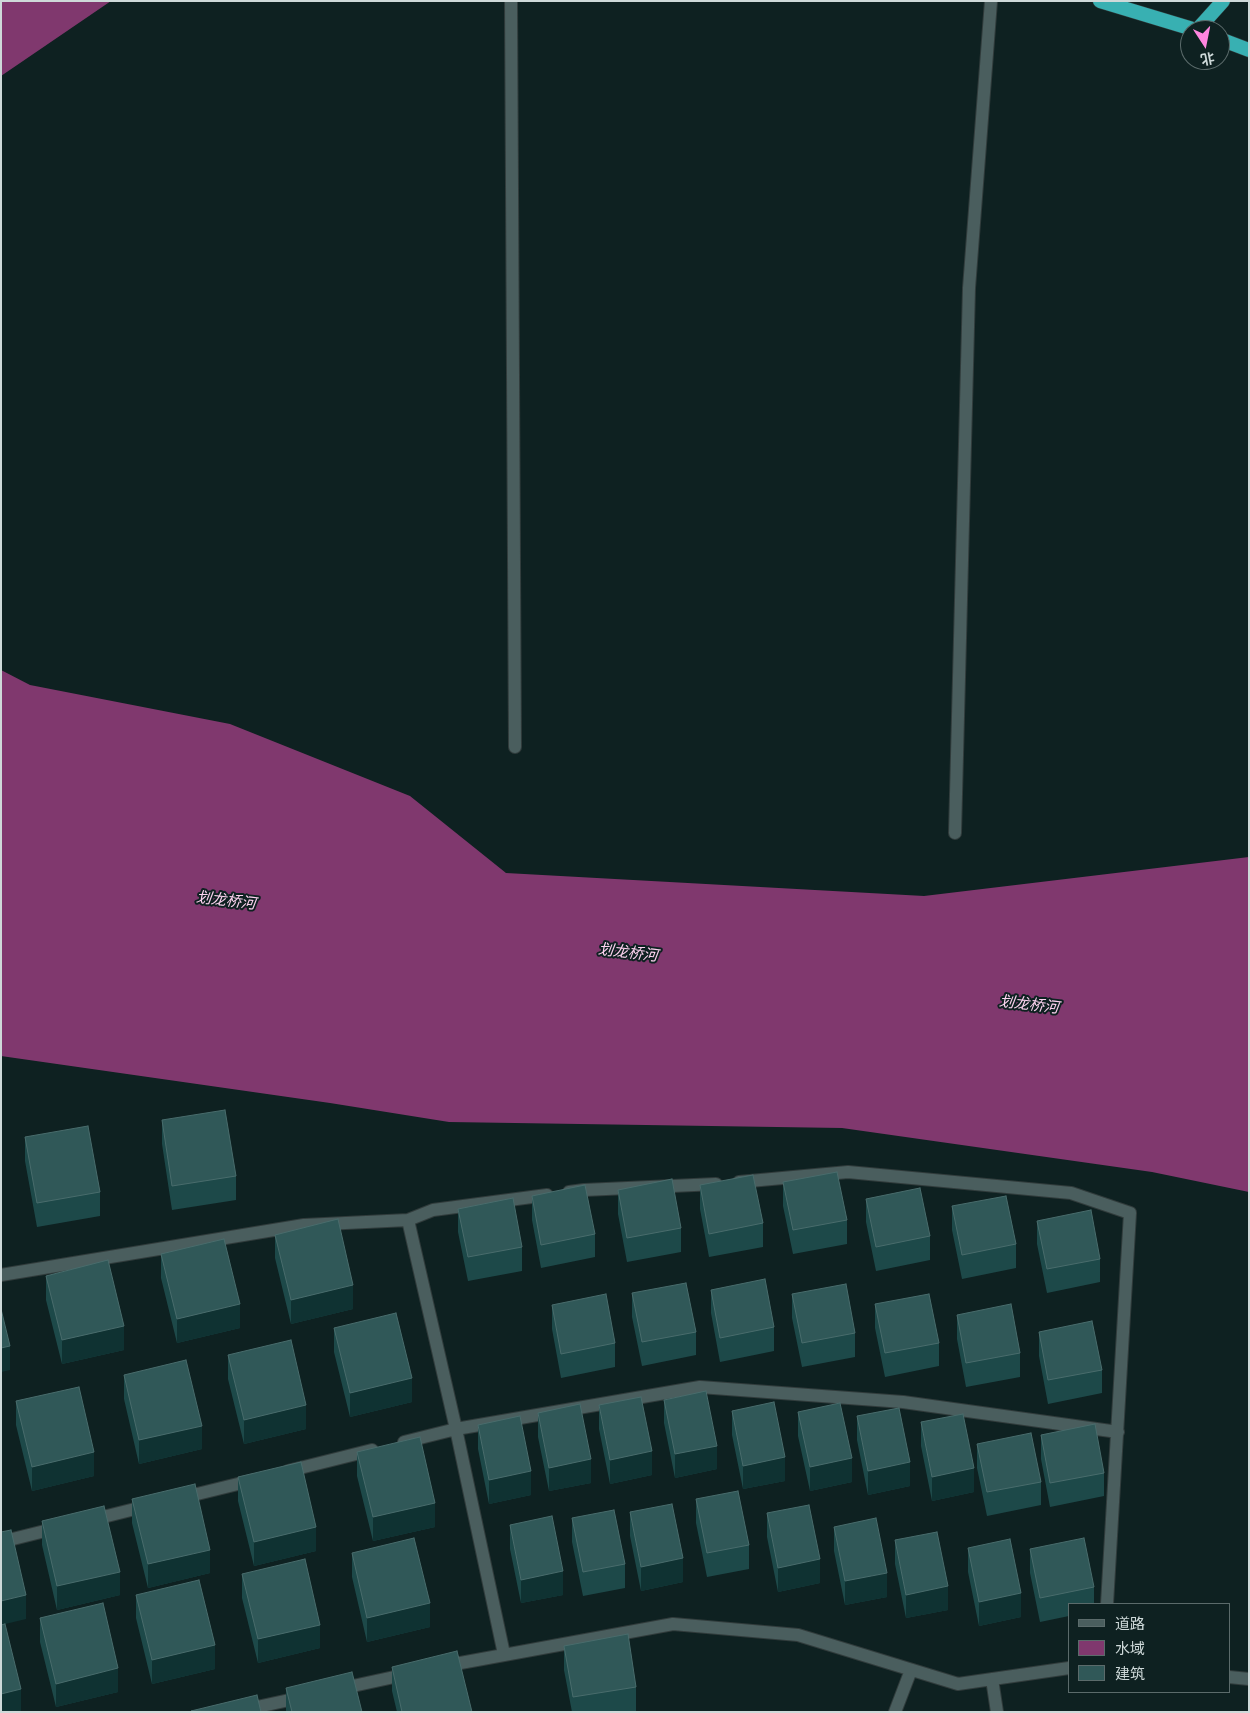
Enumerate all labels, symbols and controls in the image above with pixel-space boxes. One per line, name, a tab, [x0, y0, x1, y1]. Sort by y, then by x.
north arrow	[1180, 20, 1230, 70]
text: 北	[1199, 49, 1216, 69]
water label: 划龙桥河	[195, 888, 257, 914]
water label: 划龙桥河	[597, 940, 659, 966]
water label: 划龙桥河	[998, 992, 1060, 1018]
legend	[1068, 1603, 1230, 1693]
text: 道路	[1115, 1614, 1145, 1633]
text: 水域	[1115, 1639, 1145, 1658]
text: 建筑	[1115, 1664, 1145, 1683]

